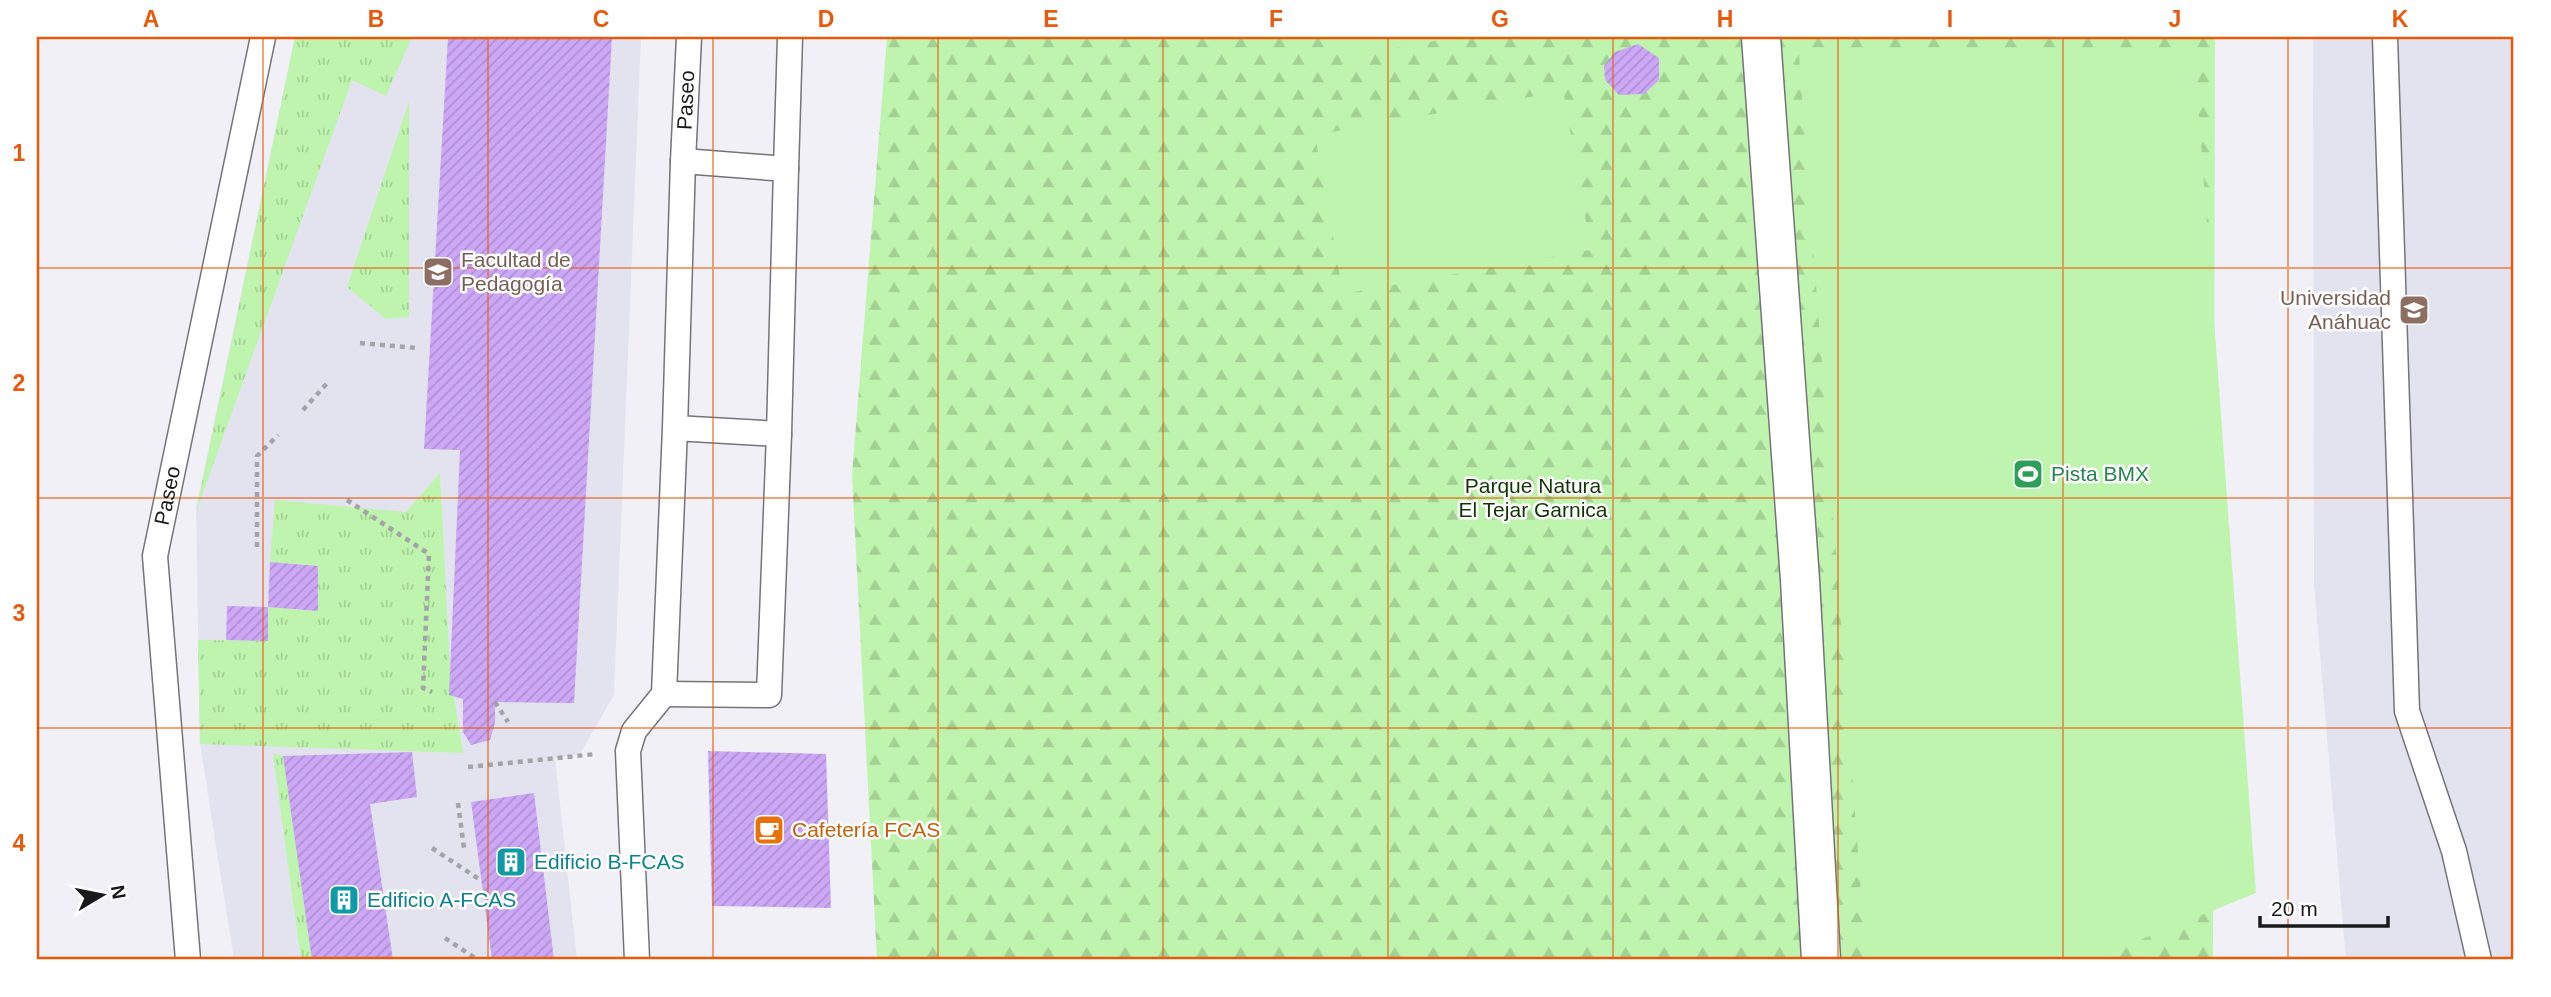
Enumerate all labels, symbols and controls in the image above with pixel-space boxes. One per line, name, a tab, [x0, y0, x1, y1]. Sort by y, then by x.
text: A	[143, 6, 159, 32]
text: B	[368, 6, 384, 32]
text: C	[593, 6, 609, 32]
text: D	[818, 6, 834, 32]
text: E	[1043, 6, 1059, 32]
text: F	[1269, 6, 1283, 32]
text: G	[1491, 6, 1509, 32]
text: H	[1717, 6, 1733, 32]
text: I	[1947, 6, 1953, 32]
text: J	[2169, 6, 2181, 32]
text: K	[2392, 6, 2409, 32]
street label: Paseo	[673, 70, 698, 130]
text: 1	[13, 140, 26, 166]
place label: Facultad de Pedagogía	[461, 248, 571, 295]
school or university icon: Facultad de Pedagogía	[421, 255, 455, 289]
place label: Universidad Anáhuac	[2280, 286, 2391, 333]
school or university icon: Universidad Anáhuac	[2397, 293, 2431, 327]
text: 2	[13, 370, 25, 396]
sports icon: Pista BMX	[2011, 457, 2045, 491]
place label: Pista BMX	[2051, 462, 2149, 485]
street label: Paseo	[150, 464, 184, 527]
park label: Parque Natura El Tejar Garnica	[1458, 474, 1608, 521]
text: 3	[13, 600, 25, 626]
cafe icon: Cafetería FCAS	[752, 813, 786, 847]
place label: Cafetería FCAS	[792, 818, 940, 841]
text: 4	[13, 830, 26, 856]
building icon: Edificio B-FCAS	[494, 845, 528, 879]
place label: Edificio B-FCAS	[534, 850, 685, 873]
north arrow	[66, 860, 136, 930]
building icon: Edificio A-FCAS	[327, 883, 361, 917]
text: N	[107, 884, 130, 901]
scale bar	[2260, 885, 2388, 929]
place label: Edificio A-FCAS	[367, 888, 516, 911]
text: 20 m	[2271, 897, 2318, 920]

